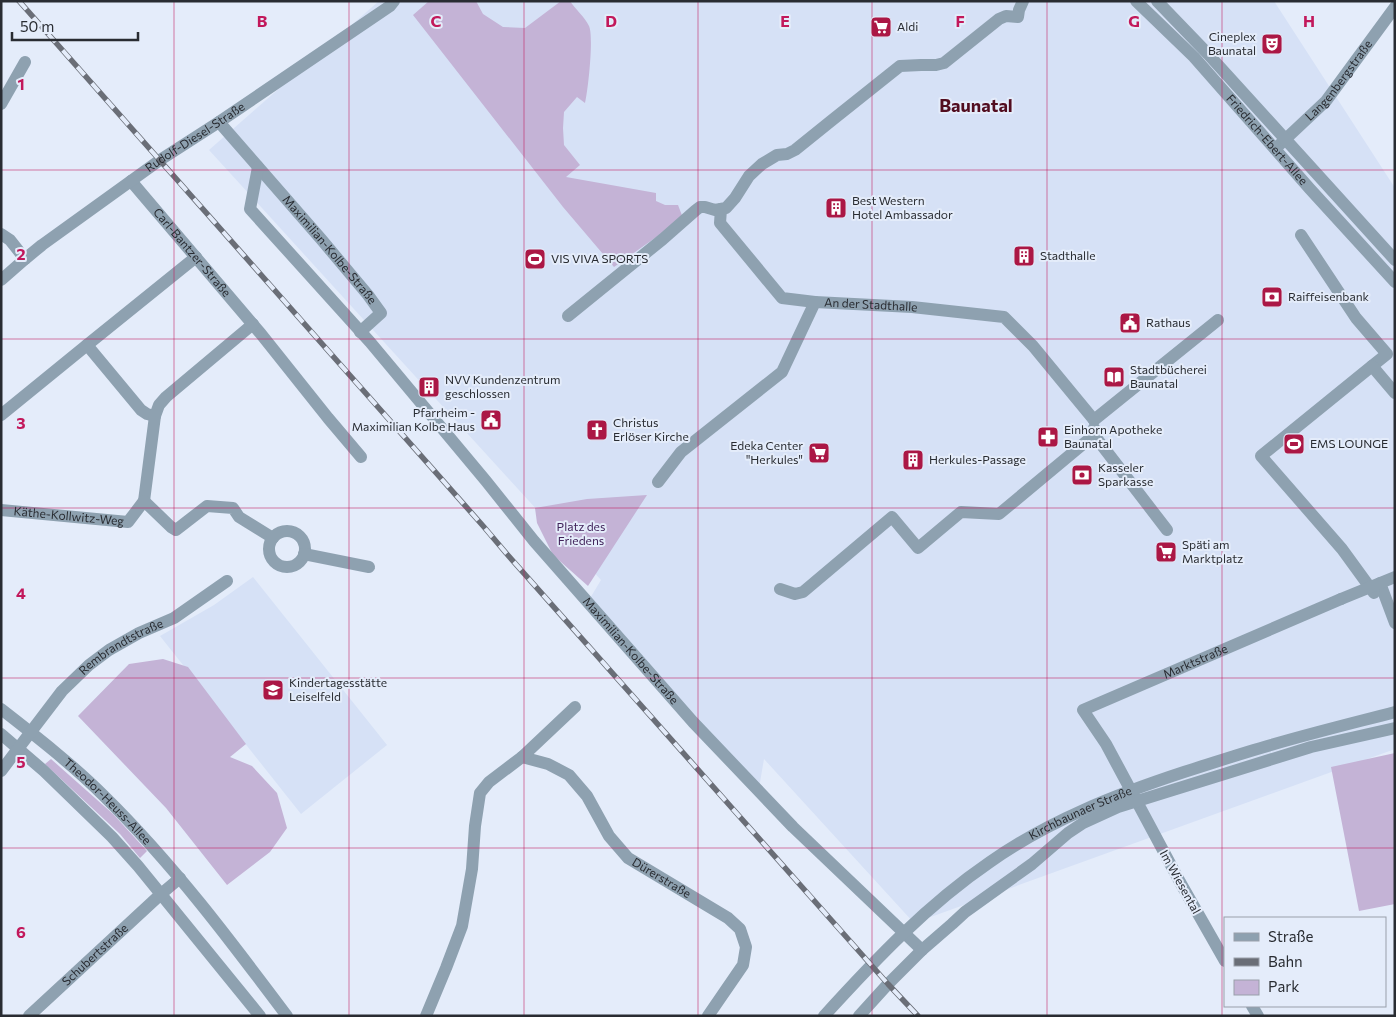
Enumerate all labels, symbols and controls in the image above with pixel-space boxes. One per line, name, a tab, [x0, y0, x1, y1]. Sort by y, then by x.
scale bar	[12, 10, 139, 42]
text: B	[257, 11, 268, 30]
text: C	[431, 11, 442, 30]
text: D	[605, 11, 617, 30]
text: E	[780, 11, 790, 30]
text: F	[955, 11, 965, 30]
text: G	[1128, 11, 1140, 30]
text: H	[1303, 11, 1315, 30]
supermarket icon: Aldi	[869, 15, 893, 39]
text: 50 m	[20, 17, 54, 35]
place label: Aldi	[897, 19, 918, 33]
place label: Cineplex Baunatal	[1208, 29, 1257, 57]
theatre icon: Cineplex Baunatal	[1260, 32, 1284, 56]
street label: Langenbergstraße	[1302, 37, 1374, 123]
text: 1	[17, 74, 25, 93]
street label: Friedrich-Ebert-Allee	[1224, 91, 1311, 187]
district label: Baunatal	[939, 94, 1013, 116]
street label: Rudolf-Diesel-Straße	[142, 99, 247, 174]
street label: Maximilian-Kolbe-Straße	[280, 192, 380, 306]
place label: Best Western Hotel Ambassador	[852, 193, 953, 221]
building icon: Best Western Hotel Ambassador	[824, 196, 848, 220]
street label: Carl-Bantzer-Straße	[151, 205, 234, 299]
text: 2	[16, 244, 26, 263]
building icon: Stadthalle	[1012, 244, 1036, 268]
sports icon: VIS VIVA SPORTS	[523, 247, 547, 271]
place label: Stadthalle	[1040, 248, 1096, 262]
place label: VIS VIVA SPORTS	[551, 251, 648, 265]
bank icon: Raiffeisenbank	[1260, 285, 1284, 309]
place label: Raiffeisenbank	[1288, 289, 1370, 303]
street label: An der Stadthalle	[824, 294, 918, 314]
public building icon: Rathaus	[1118, 311, 1142, 335]
place label: Rathaus	[1146, 315, 1191, 329]
place label: Stadtbücherei Baunatal	[1130, 362, 1207, 390]
library icon: Stadtbücherei Baunatal	[1102, 365, 1126, 389]
place label: NVV Kundenzentrum geschlossen	[445, 372, 560, 400]
building icon: NVV Kundenzentrum geschlossen	[417, 375, 441, 399]
place label: Pfarrheim - Maximilian Kolbe Haus	[352, 405, 475, 433]
public building icon: Pfarrheim - Maximilian Kolbe Haus	[479, 408, 503, 432]
text: 3	[16, 413, 26, 432]
place label: Christus Erlöser Kirche	[613, 415, 689, 443]
church icon: Christus Erlöser Kirche	[585, 418, 609, 442]
place label: Einhorn Apotheke Baunatal	[1064, 422, 1162, 450]
pharmacy icon: Einhorn Apotheke Baunatal	[1036, 425, 1060, 449]
sports icon: EMS LOUNGE	[1282, 432, 1306, 456]
place label: EMS LOUNGE	[1310, 436, 1388, 450]
place label: Edeka Center "Herkules"	[730, 438, 803, 466]
supermarket icon: Edeka Center "Herkules"	[807, 441, 831, 465]
building icon: Herkules-Passage	[901, 448, 925, 472]
place label: Herkules-Passage	[929, 452, 1026, 466]
place label: Kasseler Sparkasse	[1098, 460, 1153, 488]
bank icon: Kasseler Sparkasse	[1070, 463, 1094, 487]
street label: Käthe-Kollwitz-Weg	[13, 503, 125, 528]
park label: Platz des Friedens	[557, 519, 605, 547]
place label: Späti am Marktplatz	[1182, 537, 1243, 565]
supermarket icon: Späti am Marktplatz	[1154, 540, 1178, 564]
text: 4	[16, 583, 26, 602]
street label: Maximilian-Kolbe-Straße	[580, 594, 682, 707]
street label: Rembrandtstraße	[75, 616, 165, 677]
street label: Marktstraße	[1161, 641, 1229, 681]
place label: Kindertagesstätte Leiselfeld	[289, 675, 387, 703]
school or university icon: Kindertagesstätte Leiselfeld	[261, 678, 285, 702]
text: 5	[16, 752, 26, 771]
street label: Theodor-Heuss-Allee	[61, 755, 155, 847]
street label: Kirchbaunaer Straße	[1026, 783, 1134, 842]
street label: Im Wiesental	[1158, 847, 1204, 916]
street label: Dürerstraße	[630, 854, 694, 900]
legend	[1224, 917, 1386, 1007]
street label: Schubertstraße	[59, 920, 130, 988]
text: 6	[16, 922, 26, 941]
text: Straße	[1268, 927, 1314, 945]
text: Bahn	[1268, 952, 1303, 970]
text: Park	[1268, 977, 1299, 995]

